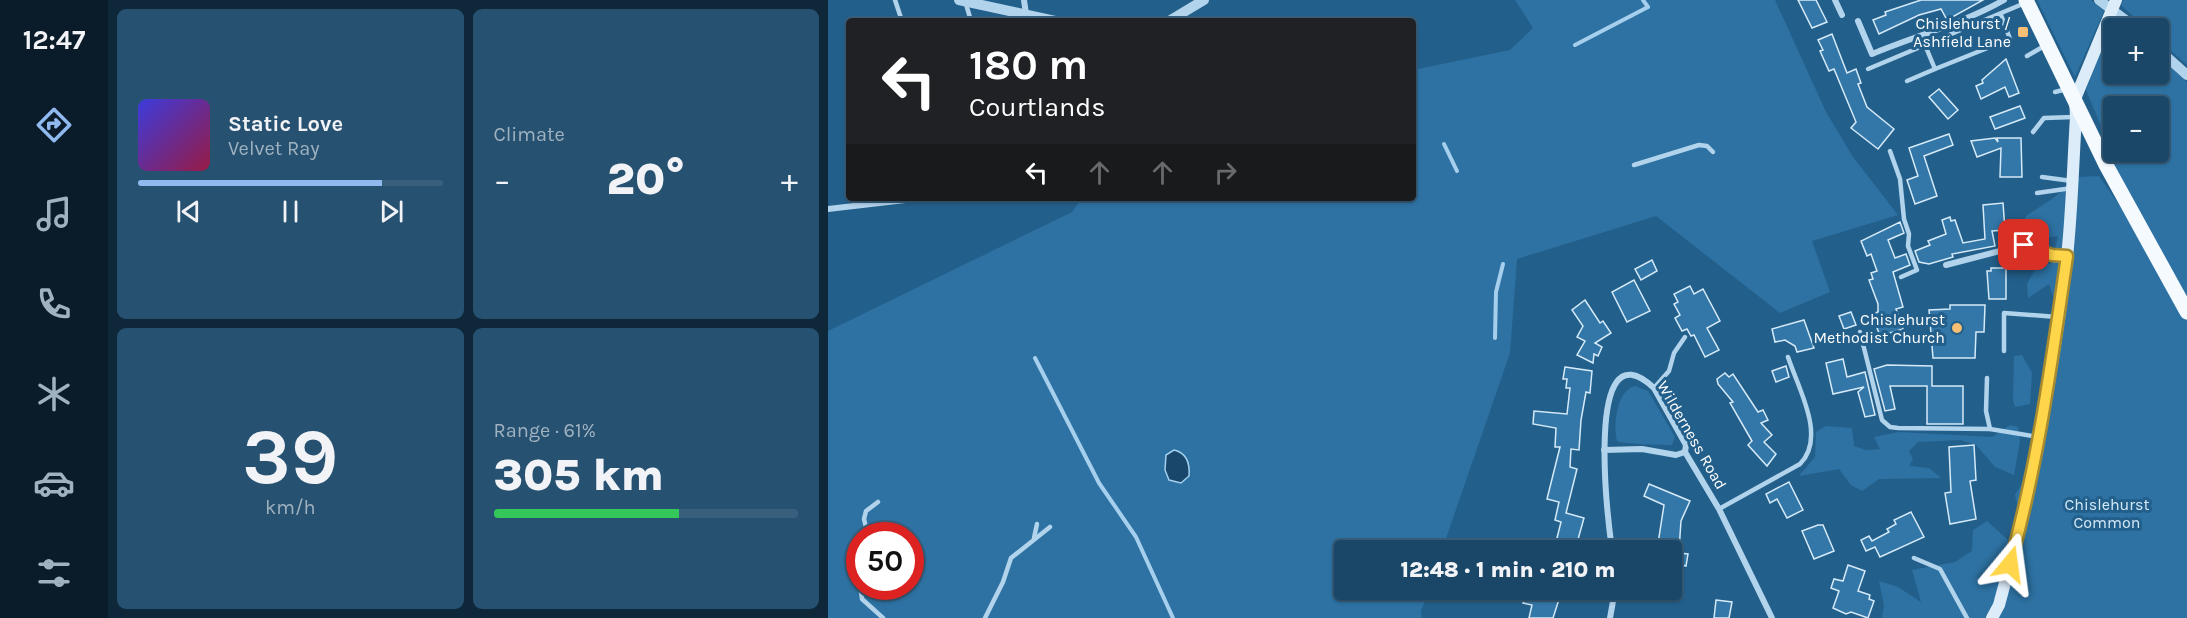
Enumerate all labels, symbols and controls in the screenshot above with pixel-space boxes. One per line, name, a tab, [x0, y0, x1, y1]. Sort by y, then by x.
place label: Chislehurst / Ashfield Lane	[1913, 14, 2011, 51]
map controls	[2103, 18, 2169, 162]
button: +	[2103, 18, 2169, 84]
text: 12:47	[23, 24, 85, 56]
marker: Chislehurst / Ashfield Lane	[2016, 25, 2030, 39]
text: 180 m	[969, 40, 1088, 90]
icon: left	[870, 42, 948, 120]
text: Courtlands	[969, 91, 1105, 123]
button: −	[2103, 96, 2169, 162]
icon: directions	[33, 104, 75, 146]
text: Static Love	[228, 111, 343, 137]
text: Climate	[494, 123, 565, 146]
text: Velvet Ray	[228, 137, 320, 160]
text: 20°	[607, 153, 685, 205]
icon: left	[1020, 156, 1053, 189]
icon: ahead	[1083, 156, 1116, 189]
icon: ahead	[1146, 156, 1179, 189]
icon: right	[1209, 156, 1242, 189]
text: −	[494, 161, 511, 199]
text: +	[781, 161, 798, 199]
icon: music	[33, 193, 75, 235]
icon: previous	[172, 195, 205, 228]
icon: pause	[274, 195, 307, 228]
icon: next	[375, 195, 408, 228]
pin	[1998, 219, 2049, 270]
icon: arrive	[2007, 228, 2040, 261]
icon: phone	[33, 283, 75, 325]
place label: Chislehurst Methodist Church	[1813, 310, 1945, 347]
marker: Chislehurst Methodist Church	[1950, 321, 1964, 335]
icon: climate	[33, 373, 75, 415]
street label: Wilderness Road	[1653, 377, 1731, 493]
text: 39	[242, 411, 338, 503]
text: Range · 61%	[494, 419, 596, 442]
text: 305 km	[494, 449, 664, 501]
icon: car	[33, 462, 75, 504]
park label: Chislehurst Common	[2065, 495, 2149, 532]
text: km/h	[265, 496, 316, 519]
speed limit sign: 50	[846, 522, 924, 600]
position arrow	[1978, 532, 2042, 596]
icon: filters	[33, 552, 75, 594]
text: 12:48 · 1 min · 210 m	[1401, 557, 1615, 583]

